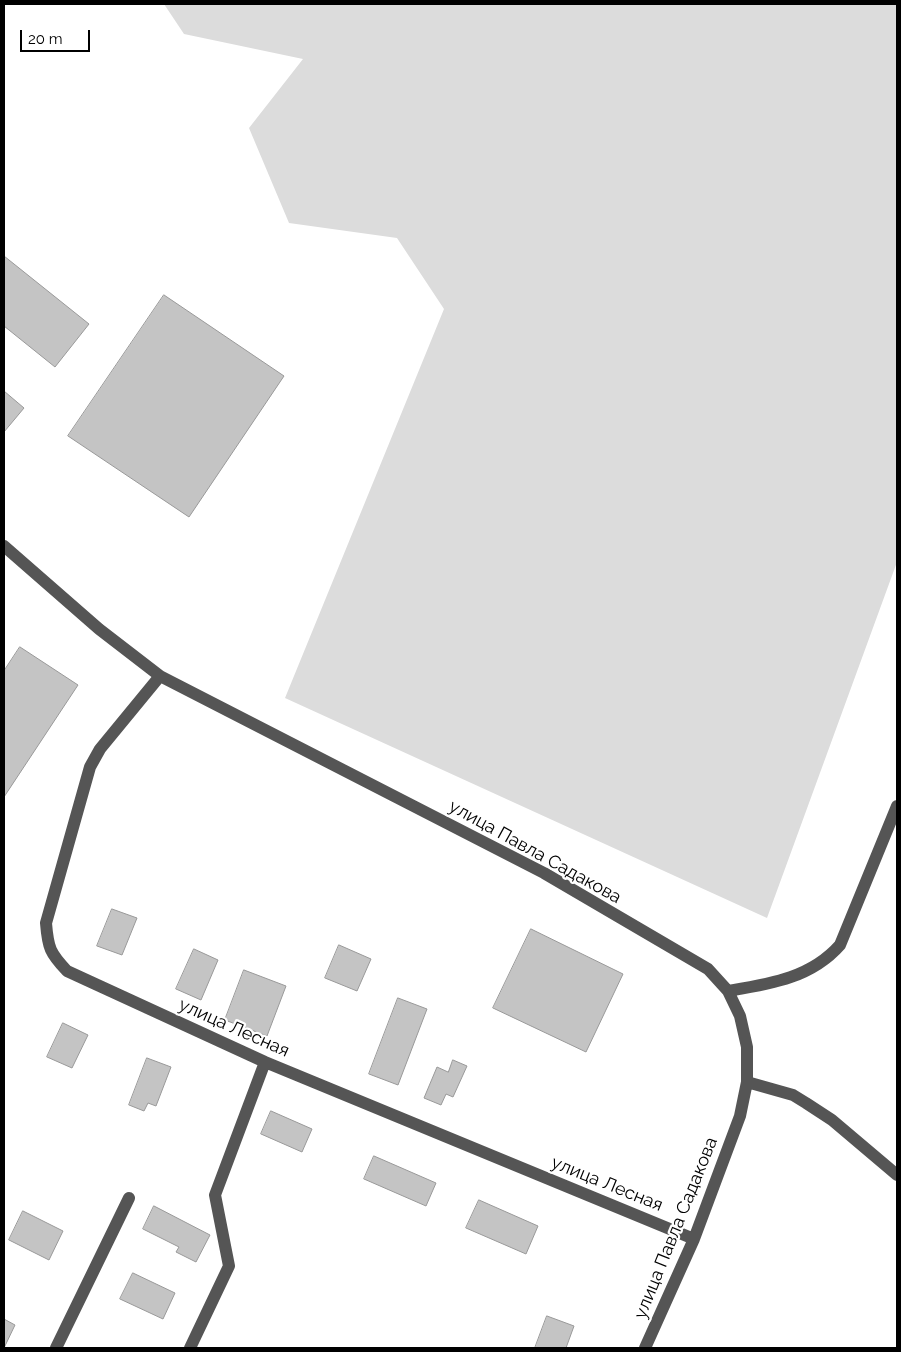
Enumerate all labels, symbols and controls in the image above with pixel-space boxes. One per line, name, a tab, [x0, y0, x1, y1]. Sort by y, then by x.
scale bar	[22, 20, 92, 52]
text: 20 m	[28, 30, 63, 48]
street label: улица Павла Садакова	[445, 796, 625, 908]
street label: улица Лесная	[175, 994, 293, 1062]
street label: улица Павла Садакова	[630, 1134, 722, 1322]
street label: улица Лесная	[548, 1152, 666, 1216]

